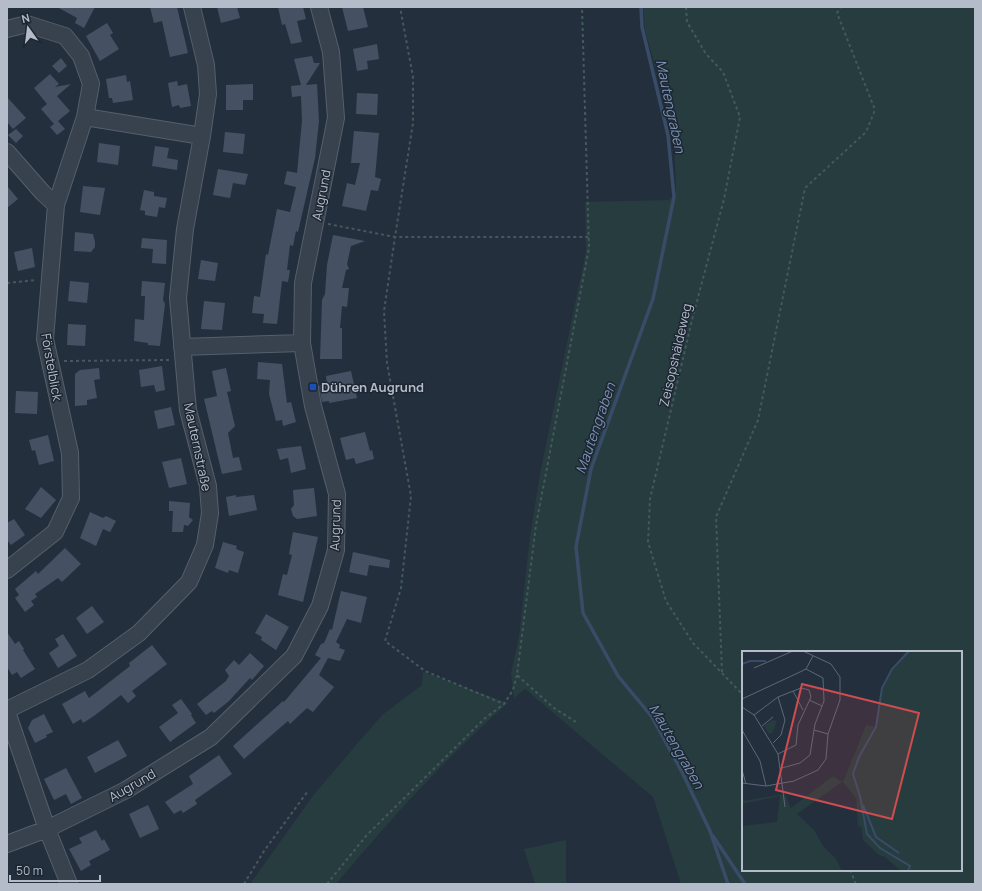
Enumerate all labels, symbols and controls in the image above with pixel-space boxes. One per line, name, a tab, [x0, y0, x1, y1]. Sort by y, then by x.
north arrow	[8, 8, 48, 48]
text: N	[20, 10, 31, 26]
water label: Mautengraben	[652, 58, 690, 155]
street label: Augrund	[307, 168, 335, 222]
street label: Zeisopshäldeweg	[654, 302, 696, 408]
street label: Förstelblick	[37, 332, 67, 403]
place label: Dühren Augrund	[321, 378, 424, 396]
water label: Mautengraben	[571, 379, 620, 476]
marker: Dühren Augrund	[308, 382, 318, 392]
street label: Mauternstraße	[180, 401, 216, 493]
street label: Augrund	[325, 499, 345, 551]
inset map	[742, 651, 962, 871]
water label: Mautengraben	[645, 700, 709, 792]
street label: Augrund	[105, 764, 159, 806]
scale bar	[10, 857, 100, 883]
text: 50 m	[16, 862, 43, 879]

